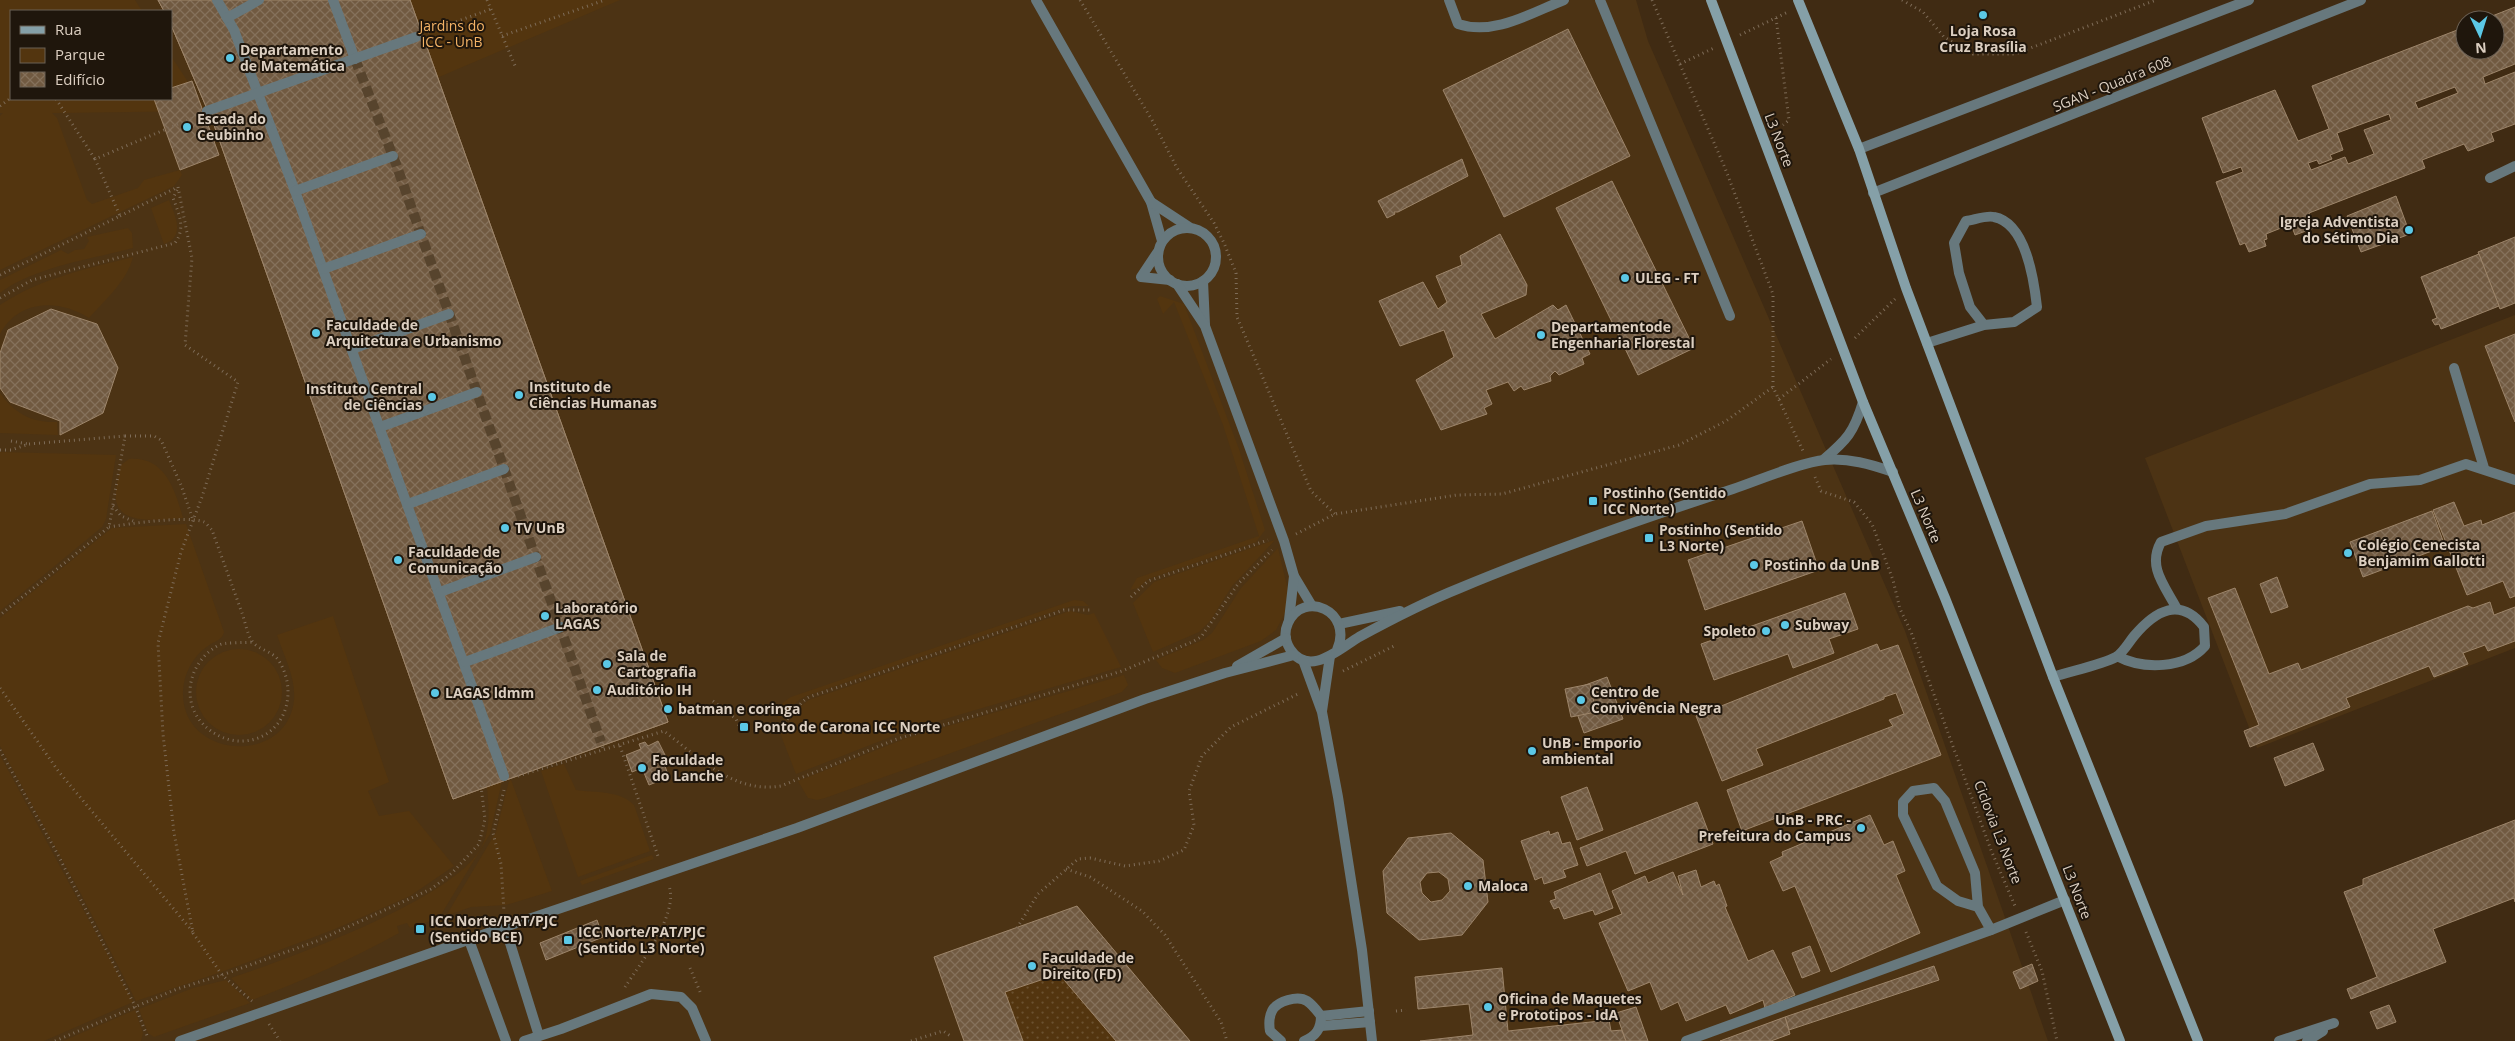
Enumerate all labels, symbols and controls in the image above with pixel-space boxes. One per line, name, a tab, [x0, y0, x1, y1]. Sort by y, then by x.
marker: Loja Rosa Cruz Brasília	[1977, 9, 1989, 21]
legend	[10, 10, 172, 100]
north arrow	[2455, 10, 2505, 60]
park label: Jardins do ICC - UnB	[417, 16, 485, 51]
text: Rua	[55, 19, 82, 39]
place label: Loja Rosa Cruz Brasília	[1939, 21, 2027, 56]
text: N	[2475, 39, 2487, 58]
place label: Departamento de Matemática	[240, 40, 345, 75]
text: Parque	[55, 44, 105, 64]
street label: SGAN - Quadra 608	[2050, 51, 2174, 116]
marker: Departamento de Matemática	[224, 52, 236, 64]
text: Edifício	[55, 69, 105, 89]
place label: Escada do Ceubinho	[197, 109, 266, 144]
street label: L3 Norte	[1760, 110, 1799, 170]
marker: Escada do Ceubinho	[181, 121, 193, 133]
place label: Igreja Adventista do Sétimo Dia	[2280, 212, 2399, 247]
marker: Igreja Adventista do Sétimo Dia	[2403, 224, 2415, 236]
place label: ULEG - FT	[1635, 268, 1699, 287]
marker: ULEG - FT	[1619, 272, 1631, 284]
place label: Faculdade de Arquitetura e Urbanismo	[326, 315, 502, 350]
place label: Departamentode Engenharia Florestal	[1551, 317, 1695, 352]
marker: Faculdade de Arquitetura e Urbanismo	[310, 327, 322, 339]
marker: Departamentode Engenharia Florestal	[1535, 329, 1547, 341]
place label: Instituto de Ciências Humanas	[529, 377, 657, 412]
place label: Instituto Central de Ciências	[306, 379, 422, 414]
marker: Instituto de Ciências Humanas	[513, 389, 525, 401]
marker: Instituto Central de Ciências	[426, 391, 438, 403]
place label: Postinho (Sentido ICC Norte)	[1603, 483, 1727, 518]
street label: L3 Norte	[1907, 486, 1946, 546]
marker: Postinho (Sentido ICC Norte)	[1587, 495, 1599, 507]
place label: TV UnB	[515, 518, 565, 537]
place label: Postinho (Sentido L3 Norte)	[1659, 520, 1783, 555]
marker: TV UnB	[499, 522, 511, 534]
marker: Postinho (Sentido L3 Norte)	[1643, 532, 1655, 544]
place label: Colégio Cenecista Benjamim Gallotti	[2358, 535, 2485, 570]
place label: Faculdade de Comunicação	[408, 542, 502, 577]
marker: Colégio Cenecista Benjamim Gallotti	[2342, 547, 2354, 559]
marker: Faculdade de Comunicação	[392, 554, 404, 566]
place label: Postinho da UnB	[1764, 555, 1880, 574]
marker: Postinho da UnB	[1748, 559, 1760, 571]
place label: Laboratório LAGAS	[555, 598, 638, 633]
marker: Laboratório LAGAS	[539, 610, 551, 622]
place label: Subway	[1795, 615, 1849, 634]
marker: Subway	[1779, 619, 1791, 631]
place label: Spoleto	[1703, 621, 1756, 640]
marker: Spoleto	[1760, 625, 1772, 637]
place label: Sala de Cartografia	[617, 646, 696, 681]
marker: Sala de Cartografia	[601, 658, 613, 670]
place label: Auditório IH	[607, 680, 692, 699]
place label: Centro de Convivência Negra	[1591, 682, 1721, 717]
place label: LAGAS ldmm	[445, 683, 534, 702]
marker: Auditório IH	[591, 684, 603, 696]
marker: LAGAS ldmm	[429, 687, 441, 699]
marker: Centro de Convivência Negra	[1575, 694, 1587, 706]
place label: batman e coringa	[678, 699, 800, 718]
marker: batman e coringa	[662, 703, 674, 715]
place label: Ponto de Carona ICC Norte	[754, 717, 940, 736]
marker: Ponto de Carona ICC Norte	[738, 721, 750, 733]
place label: UnB - Emporio ambiental	[1542, 733, 1642, 768]
marker: UnB - Emporio ambiental	[1526, 745, 1538, 757]
place label: Faculdade do Lanche	[652, 750, 723, 785]
marker: Faculdade do Lanche	[636, 762, 648, 774]
street label: Ciclovia L3 Norte	[1970, 777, 2027, 886]
place label: UnB - PRC - Prefeitura do Campus	[1699, 810, 1851, 845]
marker: UnB - PRC - Prefeitura do Campus	[1855, 822, 1867, 834]
street label: L3 Norte	[2058, 862, 2097, 922]
place label: Maloca	[1478, 876, 1528, 895]
marker: Maloca	[1462, 880, 1474, 892]
place label: ICC Norte/PAT/PJC (Sentido BCE)	[430, 911, 557, 946]
place label: ICC Norte/PAT/PJC (Sentido L3 Norte)	[578, 922, 705, 957]
marker: ICC Norte/PAT/PJC (Sentido BCE)	[414, 923, 426, 935]
marker: ICC Norte/PAT/PJC (Sentido L3 Norte)	[562, 934, 574, 946]
place label: Faculdade de Direito (FD)	[1042, 948, 1134, 983]
marker: Faculdade de Direito (FD)	[1026, 960, 1038, 972]
place label: Oficina de Maquetes e Prototipos - IdA	[1498, 989, 1642, 1024]
marker: Oficina de Maquetes e Prototipos - IdA	[1482, 1001, 1494, 1013]

